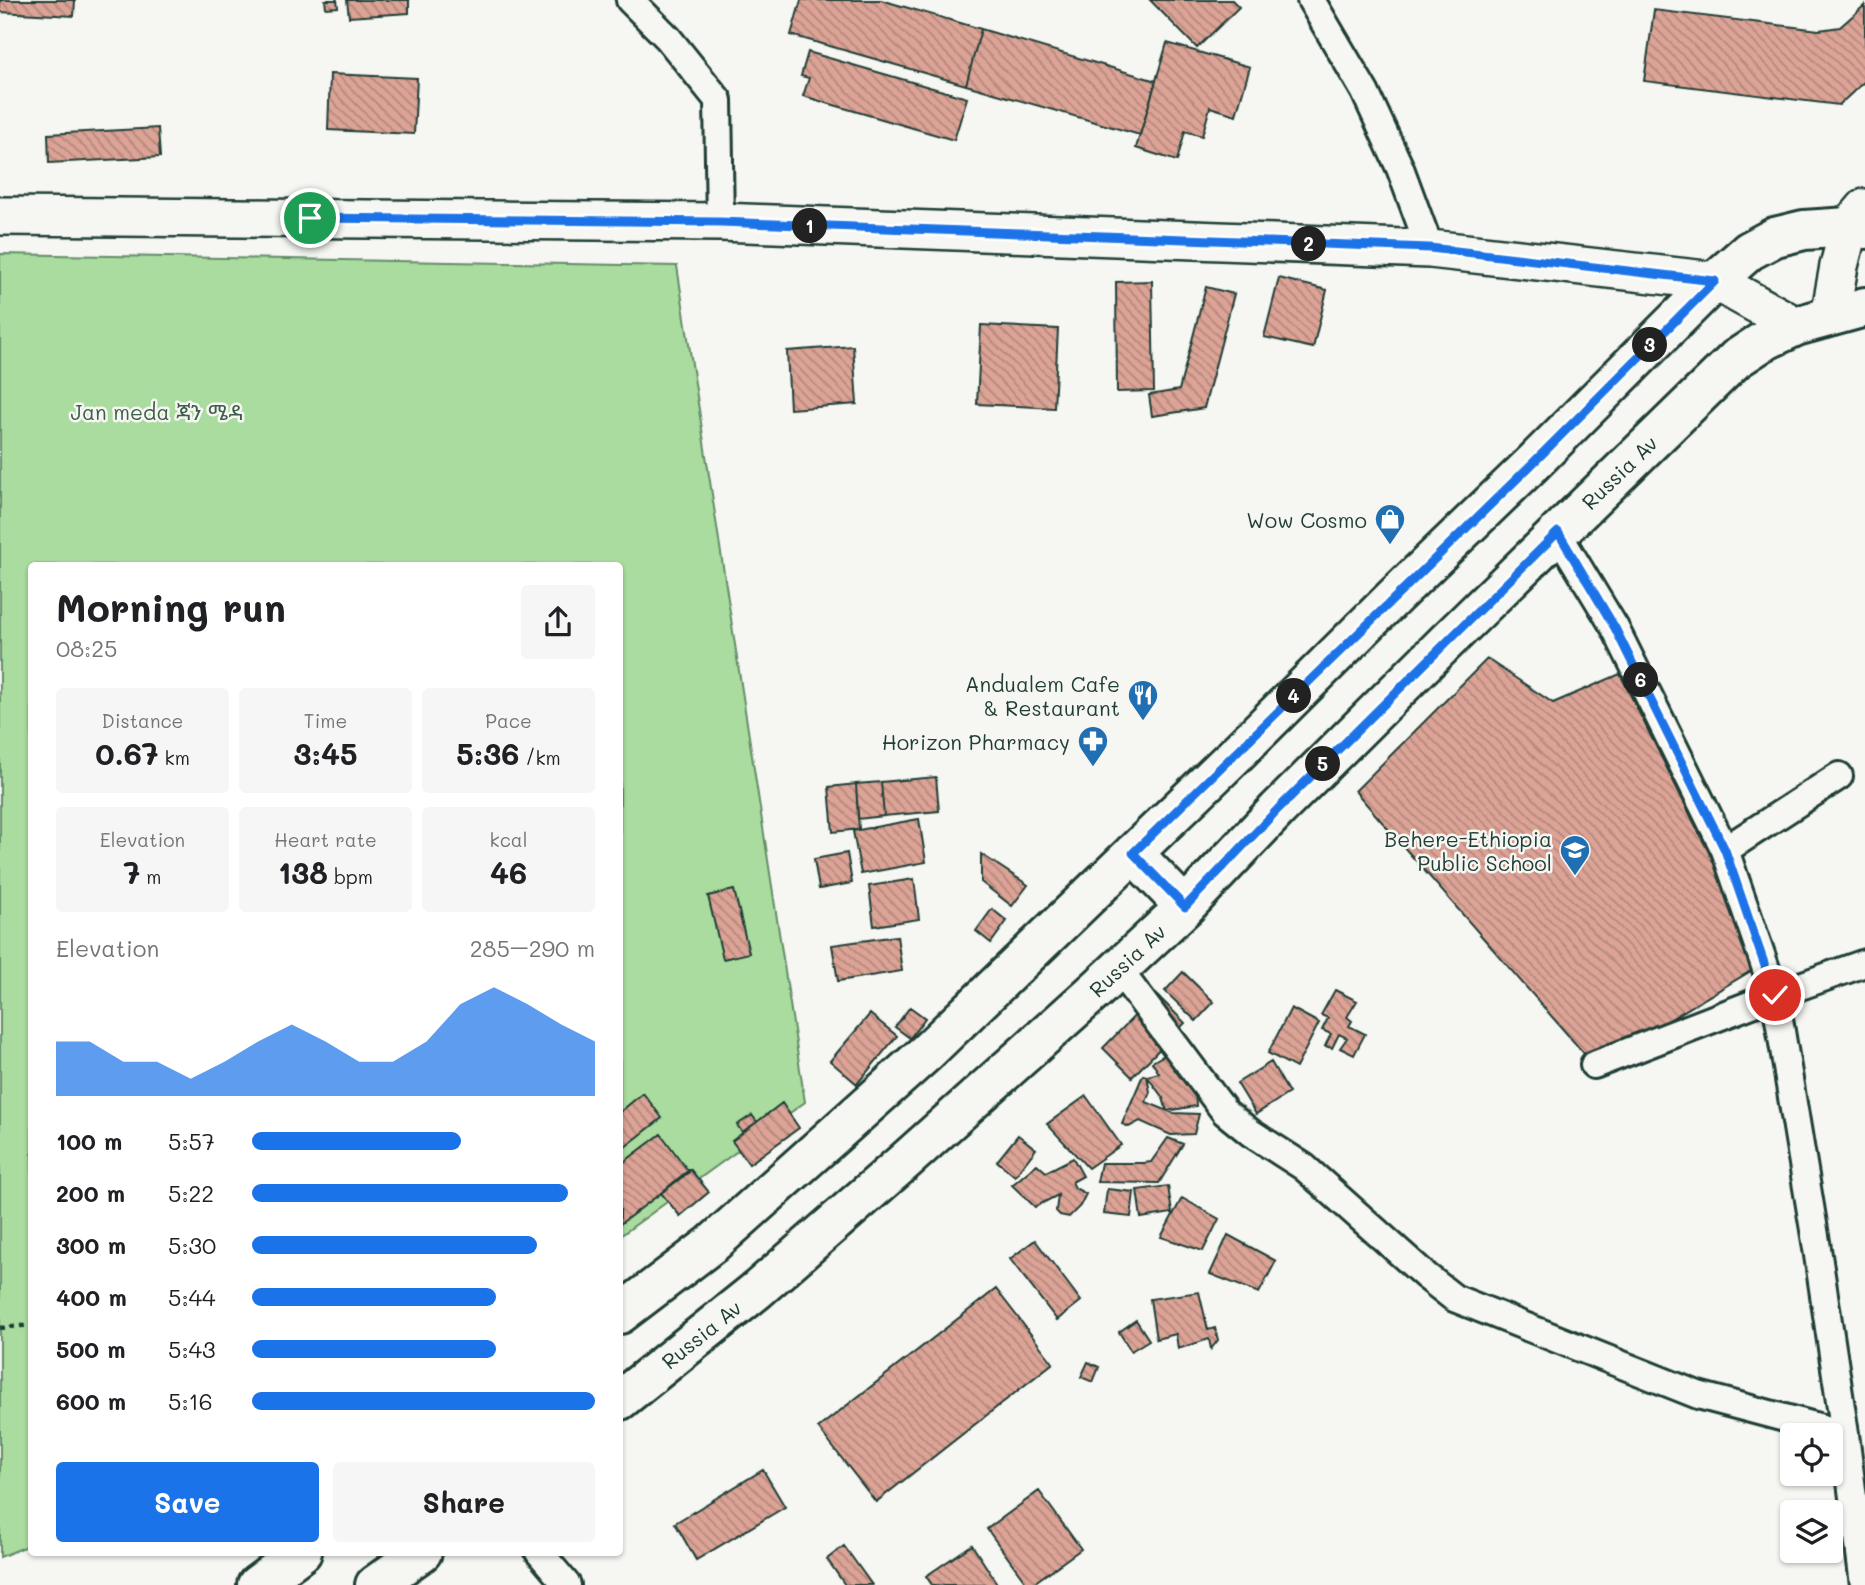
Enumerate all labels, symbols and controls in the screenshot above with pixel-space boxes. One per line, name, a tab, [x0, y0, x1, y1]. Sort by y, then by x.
pin	[280, 188, 340, 248]
icon: arrive	[291, 199, 329, 237]
pin: 1	[792, 208, 828, 244]
text: 1	[805, 213, 814, 238]
pin: 2	[1292, 226, 1326, 262]
text: 2	[1303, 231, 1314, 256]
pin: 3	[1632, 328, 1668, 362]
text: 3	[1644, 332, 1655, 357]
park label: Jan meda ጃን ሜዳ	[70, 398, 244, 425]
street label: Russia Av	[1575, 429, 1663, 515]
shop icon: Wow Cosmo	[1373, 502, 1407, 546]
place label: Wow Cosmo	[1246, 506, 1367, 533]
text: Morning run	[56, 582, 286, 632]
button: share	[521, 585, 595, 659]
text: 08:25	[56, 633, 117, 663]
pin: 6	[1624, 662, 1658, 698]
text: 6	[1635, 667, 1646, 692]
place label: Andualem Cafe & Restaurant	[965, 670, 1120, 721]
restaurant icon: Andualem Cafe & Restaurant	[1126, 678, 1160, 722]
pin: 4	[1276, 678, 1312, 714]
text: 4	[1287, 683, 1300, 708]
text: Distance	[102, 708, 183, 733]
text: Time	[304, 708, 347, 733]
text: Pace	[485, 708, 532, 733]
pharmacy icon: Horizon Pharmacy	[1076, 724, 1110, 768]
place label: Horizon Pharmacy	[882, 728, 1070, 755]
text: 0.67	[95, 733, 159, 773]
text: 3:45	[293, 733, 358, 773]
text: 5:36	[456, 733, 519, 773]
text: km	[159, 745, 190, 770]
text: /km	[519, 745, 561, 770]
pin: 5	[1306, 746, 1340, 782]
text: 5	[1317, 751, 1328, 776]
place label: Behere-Ethiopia Public School	[1384, 825, 1552, 876]
text: Elevation	[100, 827, 185, 852]
text: Heart rate	[274, 827, 377, 852]
text: kcal	[490, 827, 527, 852]
school or university icon: Behere-Ethiopia Public School	[1558, 833, 1592, 877]
text: 7	[124, 852, 140, 892]
text: 138	[278, 852, 328, 892]
text: 46	[490, 852, 527, 892]
text: m	[140, 864, 161, 889]
text: bpm	[328, 864, 373, 889]
street label: Russia Av	[1083, 918, 1171, 1002]
text: Elevation	[56, 933, 159, 963]
text: 285–290 m	[470, 933, 595, 963]
pin	[1745, 965, 1805, 1025]
icon: check	[1756, 976, 1794, 1014]
text: 100 m	[56, 1126, 122, 1156]
text: 5:57	[168, 1126, 215, 1156]
text: 200 m	[56, 1178, 125, 1208]
text: 5:22	[168, 1178, 214, 1208]
text: 300 m	[56, 1230, 126, 1260]
text: 5:30	[168, 1230, 216, 1260]
text: 400 m	[56, 1282, 127, 1312]
text: 5:44	[168, 1282, 216, 1312]
street label: Russia Av	[656, 1294, 746, 1374]
text: 500 m	[56, 1334, 126, 1364]
text: 5:43	[168, 1334, 216, 1364]
text: 600 m	[56, 1386, 126, 1416]
text: 5:16	[168, 1386, 213, 1416]
map controls	[1780, 1423, 1843, 1563]
button: locate	[1780, 1423, 1843, 1486]
button: Save	[56, 1462, 319, 1542]
button: Share	[333, 1462, 595, 1542]
button: layers	[1780, 1500, 1843, 1563]

